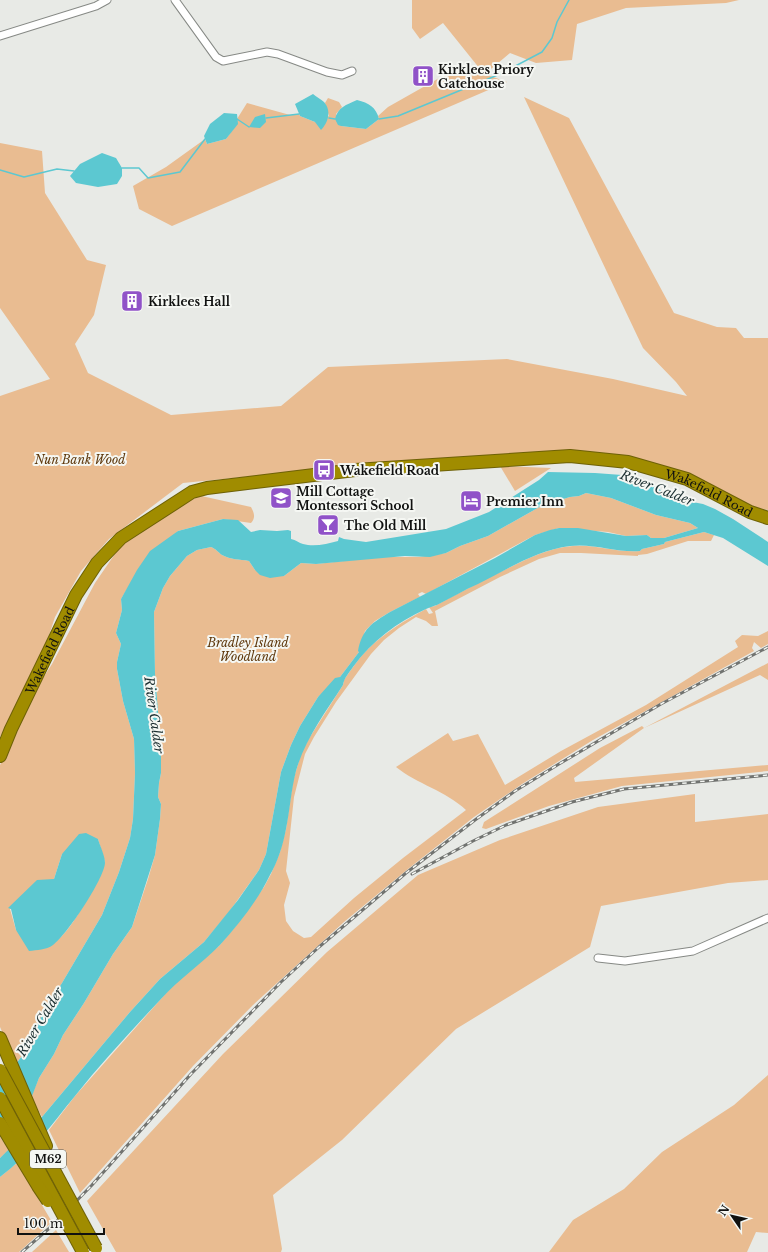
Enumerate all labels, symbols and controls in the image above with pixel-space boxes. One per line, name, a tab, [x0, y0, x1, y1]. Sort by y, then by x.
place label: Kirklees Priory Gatehouse	[438, 62, 534, 91]
building icon: Kirklees Priory Gatehouse	[410, 63, 436, 89]
building icon: Kirklees Hall	[119, 288, 145, 314]
place label: Kirklees Hall	[148, 294, 231, 309]
park label: Nun Bank Wood	[34, 452, 126, 467]
bus stop icon: Wakefield Road	[311, 457, 337, 483]
place label: Wakefield Road	[339, 463, 440, 478]
street label: Wakefield Road	[663, 465, 756, 520]
water label: River Calder	[617, 466, 697, 510]
place label: Mill Cottage Montessori School	[296, 484, 414, 513]
school or university icon: Mill Cottage Montessori School	[268, 485, 294, 511]
hotel icon: Premier Inn	[458, 488, 484, 514]
place label: Premier Inn	[486, 494, 564, 509]
bar icon: The Old Mill	[315, 512, 341, 538]
place label: The Old Mill	[344, 518, 427, 533]
street label: Wakefield Road	[21, 604, 77, 697]
park label: Bradley Island Woodland	[206, 635, 290, 664]
water label: River Calder	[140, 674, 168, 756]
water label: River Calder	[12, 984, 68, 1060]
road number: M62	[30, 1150, 66, 1168]
north arrow	[712, 1196, 752, 1236]
text: N	[715, 1202, 733, 1219]
scale bar	[18, 1210, 104, 1236]
text: 100 m	[24, 1216, 63, 1231]

